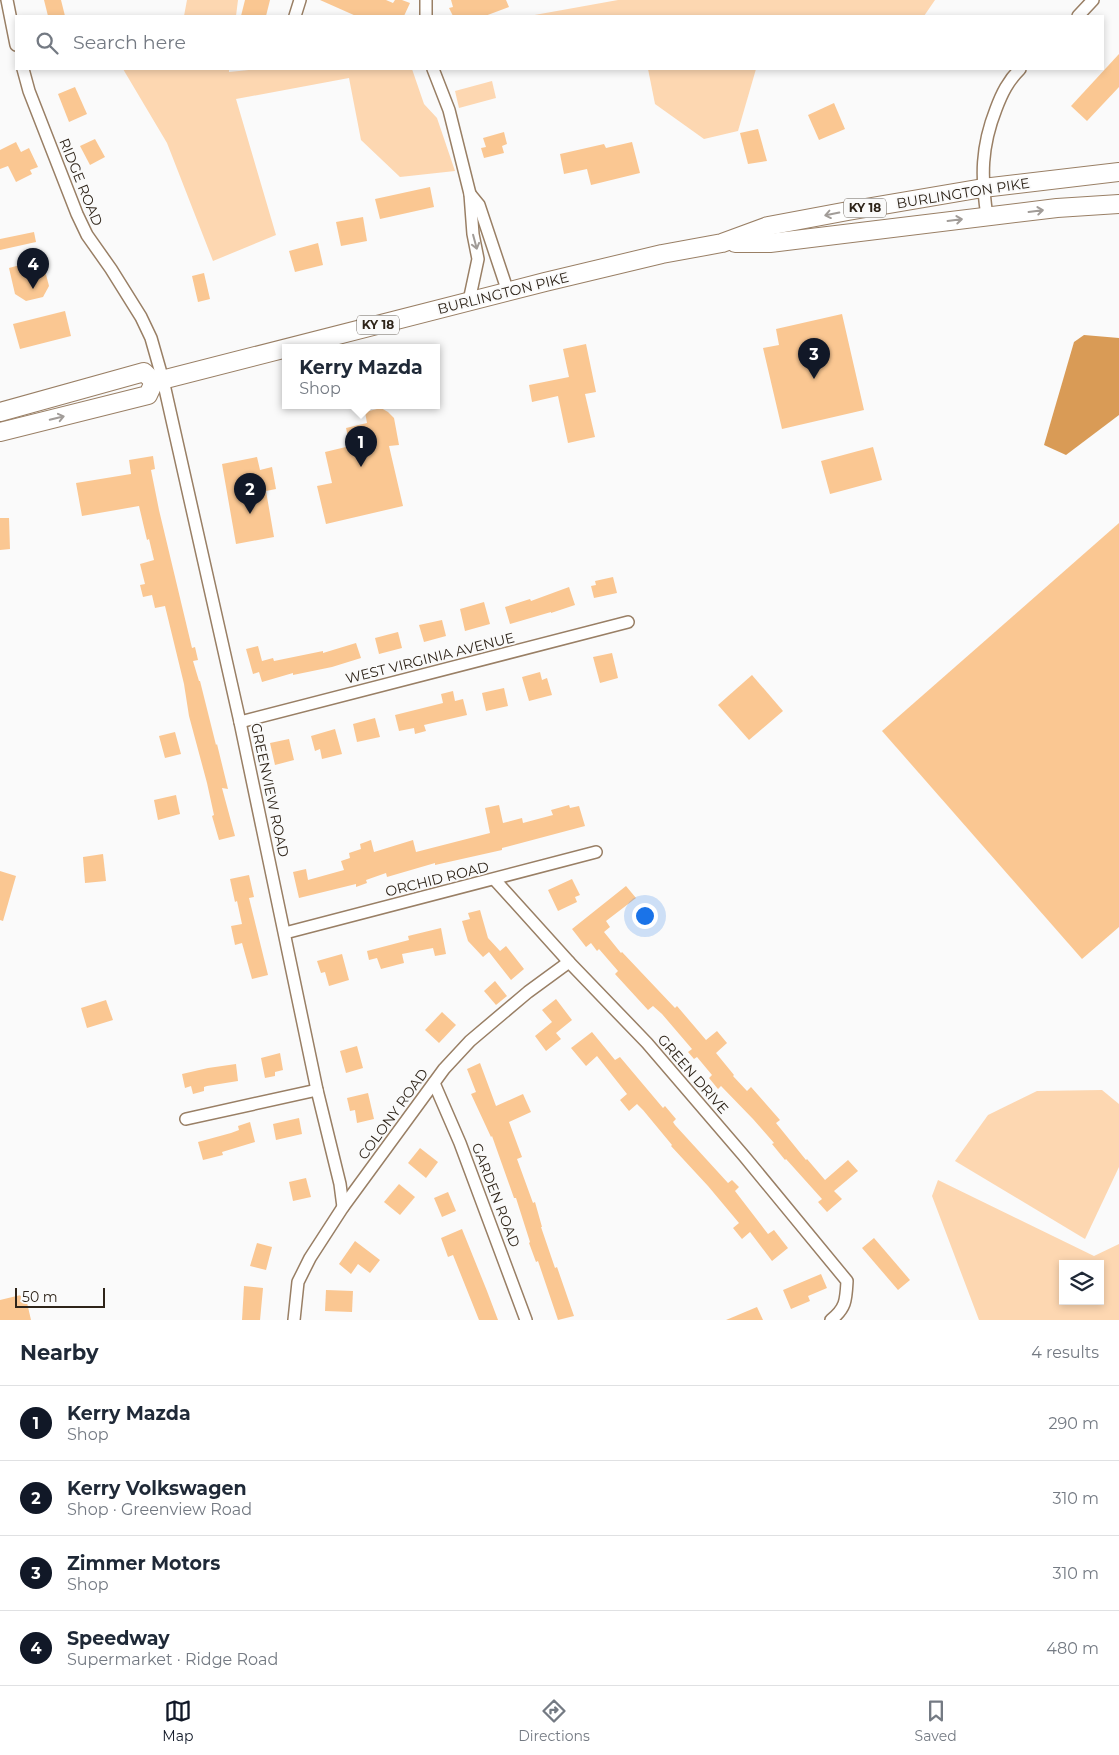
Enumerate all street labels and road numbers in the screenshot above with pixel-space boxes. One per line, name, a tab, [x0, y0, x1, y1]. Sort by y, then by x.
street label: RIDGE ROAD	[55, 135, 107, 229]
street label: BURLINGTON PIKE	[895, 174, 1031, 212]
road number: KY 18	[844, 198, 886, 218]
street label: BURLINGTON PIKE	[436, 268, 570, 318]
road number: KY 18	[357, 316, 399, 334]
street label: WEST VIRGINIA AVENUE	[344, 628, 516, 688]
street label: GREENVIEW ROAD	[247, 721, 293, 859]
street label: ORCHID ROAD	[383, 857, 491, 901]
street label: GREEN DRIVE	[654, 1031, 732, 1117]
street label: COLONY ROAD	[354, 1065, 432, 1163]
street label: GARDEN ROAD	[468, 1140, 524, 1250]

